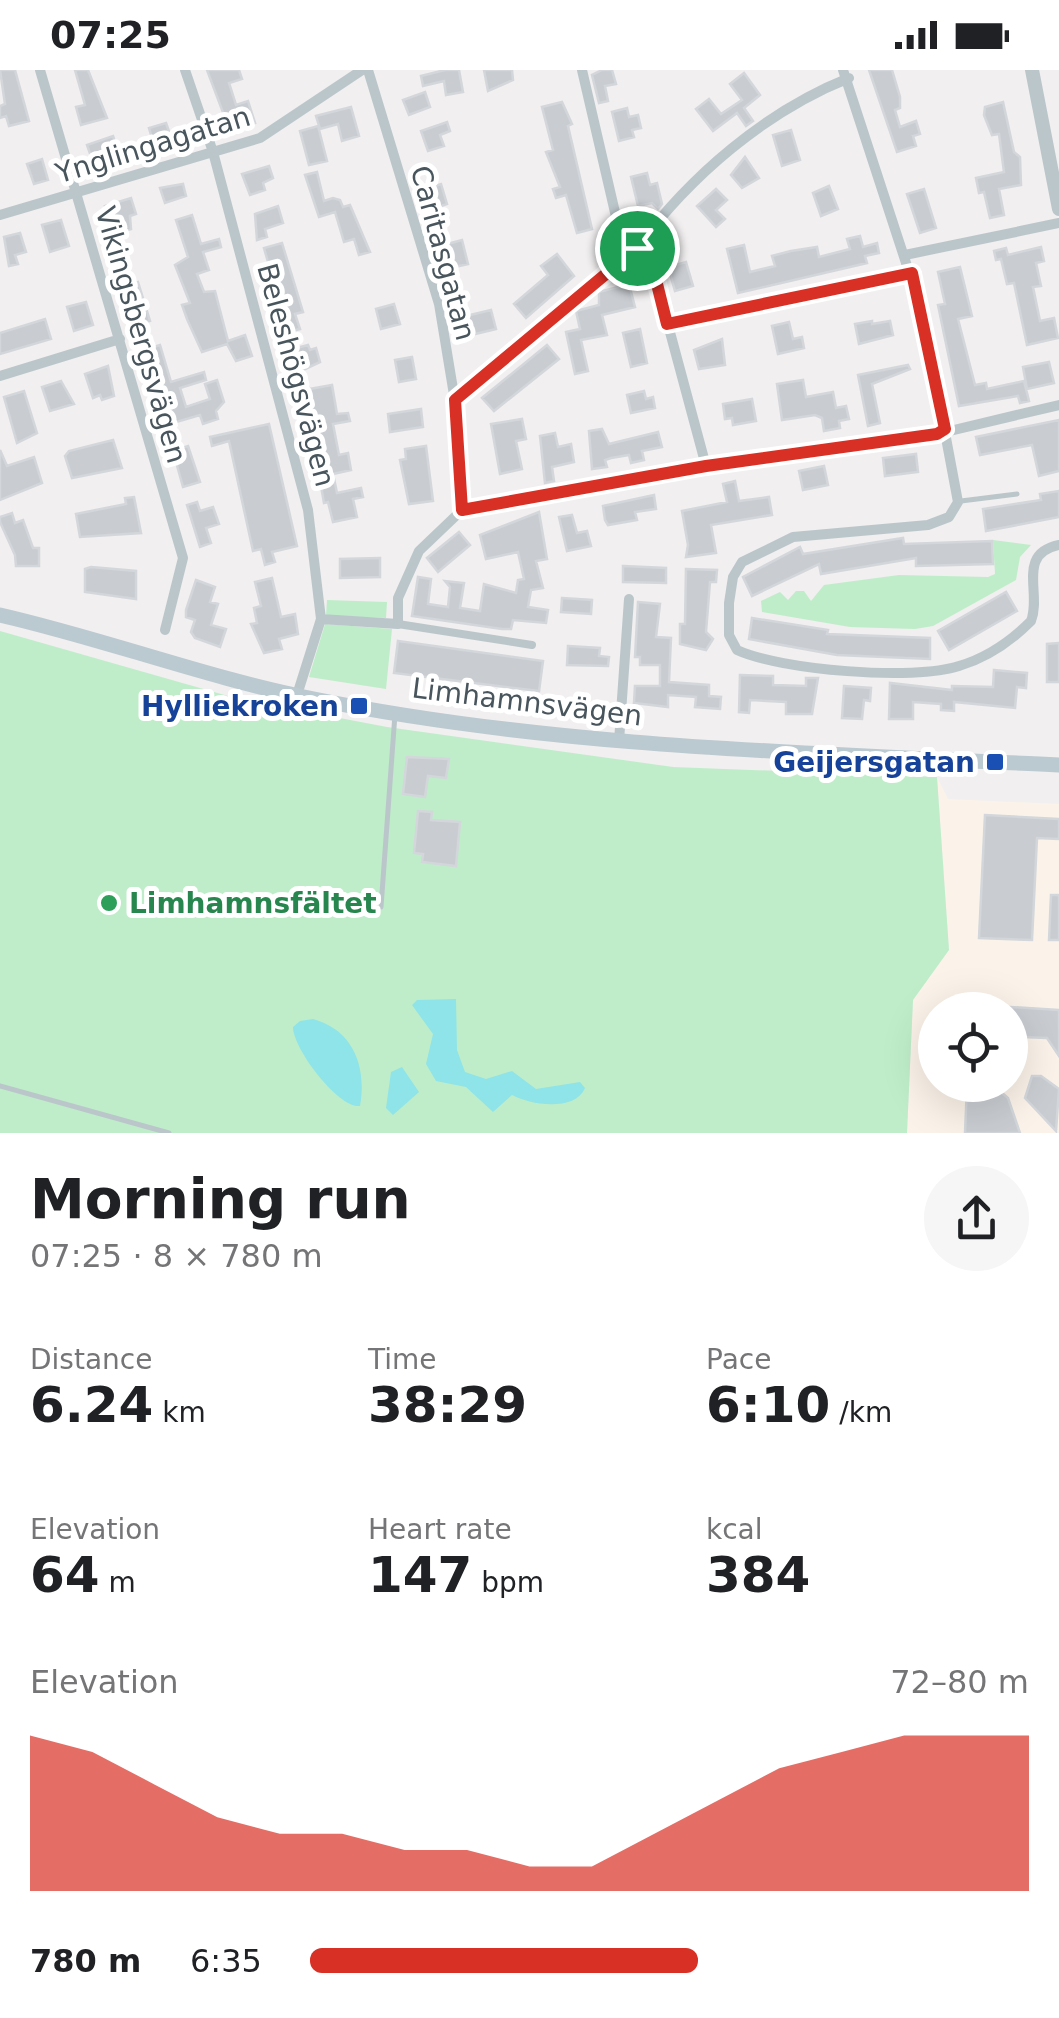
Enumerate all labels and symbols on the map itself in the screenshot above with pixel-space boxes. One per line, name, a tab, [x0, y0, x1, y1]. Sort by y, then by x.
street label: Ynglingagatan	[51, 100, 254, 191]
street label: Caritasgatan	[404, 162, 482, 344]
street label: Vikingsbergsvägen	[89, 203, 193, 467]
pin	[595, 206, 680, 291]
street label: Beleshögsvägen	[250, 260, 342, 490]
street label: Limhamnsvägen	[410, 672, 644, 732]
place label: Hylliekroken	[141, 690, 339, 723]
marker: Hylliekroken	[348, 695, 370, 717]
place label: Geijersgatan	[773, 746, 975, 779]
marker: Geijersgatan	[984, 751, 1006, 773]
place label: Limhamnsfältet	[129, 887, 377, 920]
marker: Limhamnsfältet	[98, 892, 120, 914]

